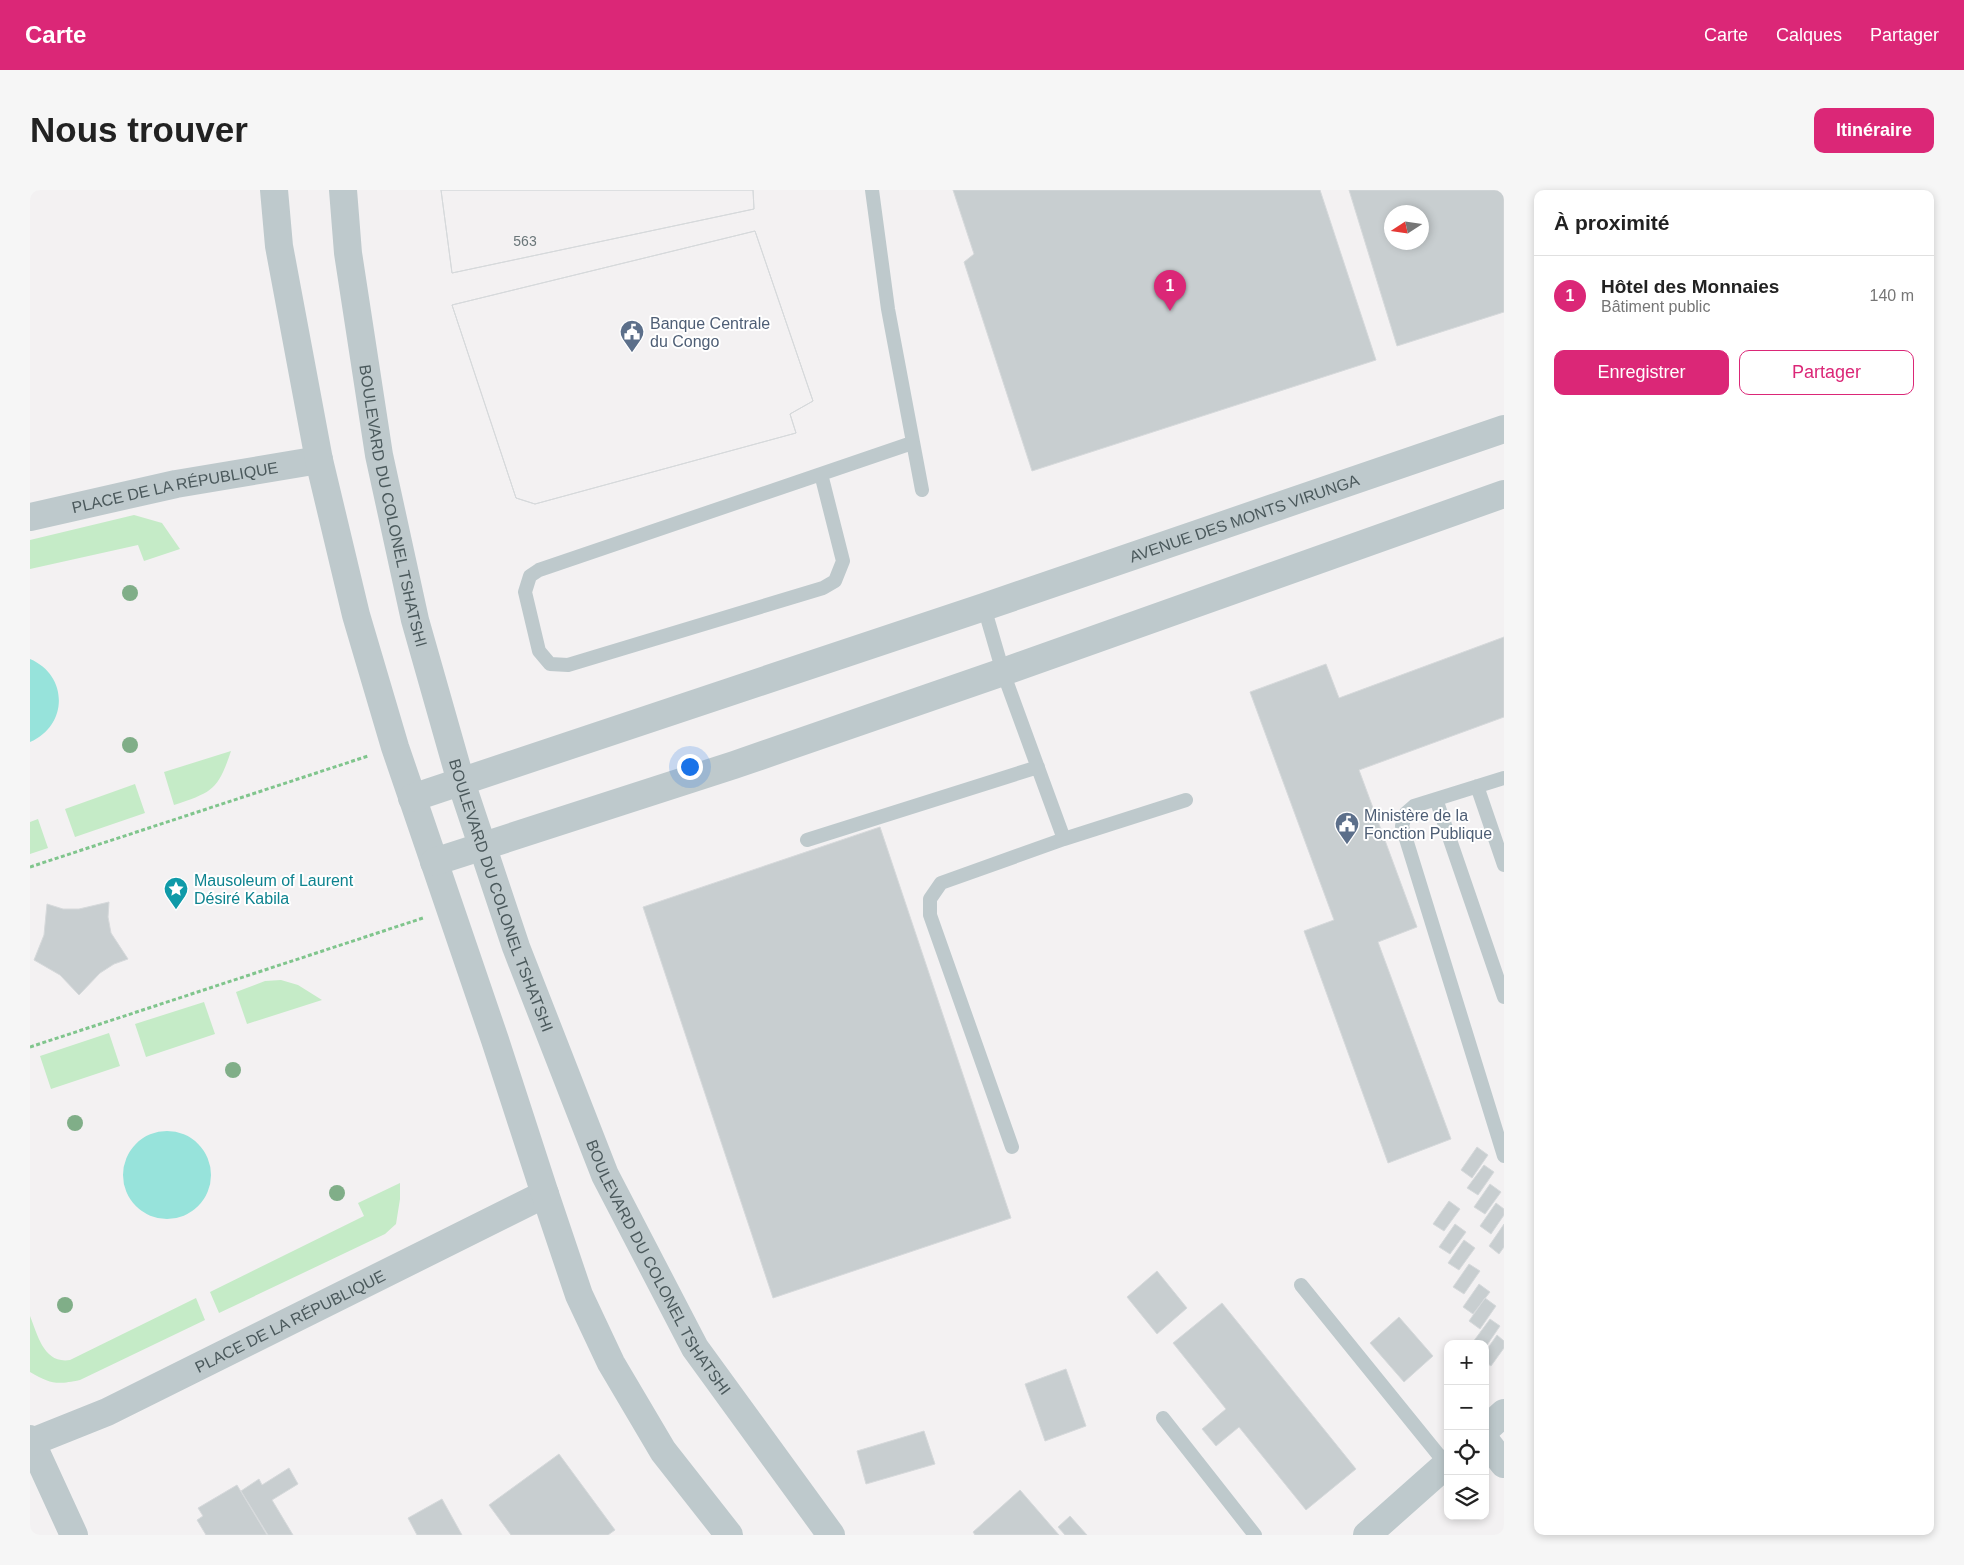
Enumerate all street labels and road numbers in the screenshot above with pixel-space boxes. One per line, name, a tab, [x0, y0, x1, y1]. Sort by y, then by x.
street label: BOULEVARD DU COLONEL TSHATSHI	[356, 363, 430, 649]
street label: PLACE DE LA RÉPUBLIQUE	[70, 459, 279, 516]
street label: AVENUE DES MONTS VIRUNGA	[1127, 471, 1362, 566]
street label: BOULEVARD DU COLONEL TSHATSHI	[446, 757, 556, 1034]
street label: BOULEVARD DU COLONEL TSHATSHI	[583, 1137, 734, 1398]
street label: PLACE DE LA RÉPUBLIQUE	[192, 1267, 388, 1376]

